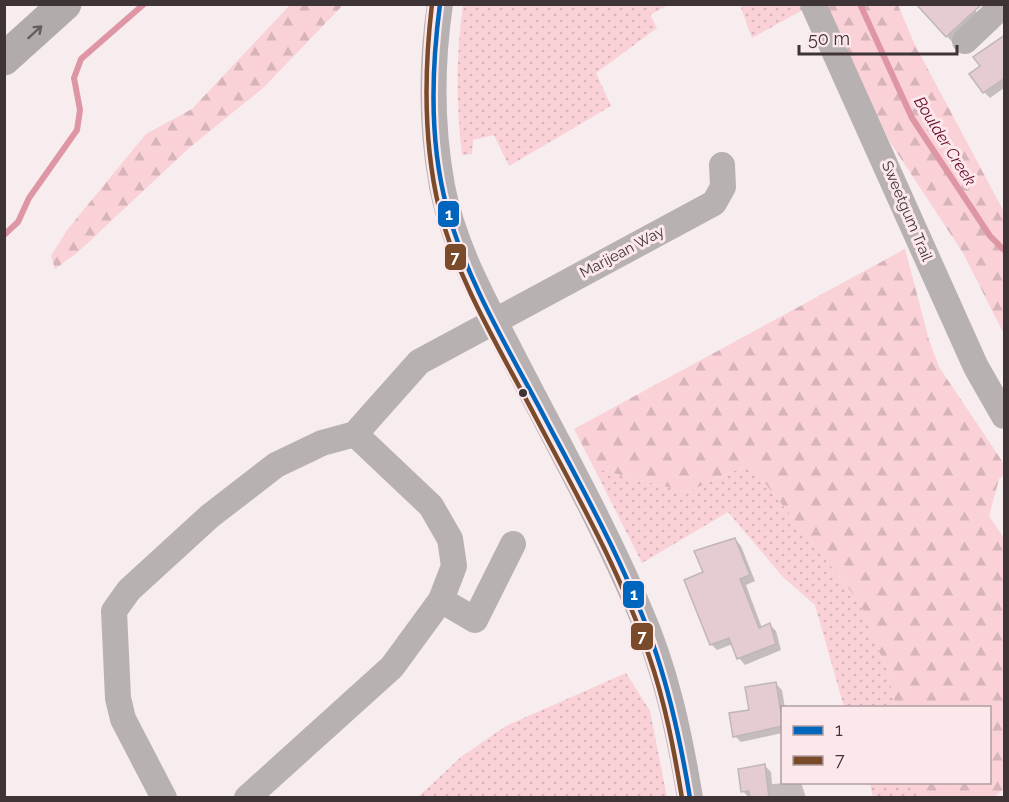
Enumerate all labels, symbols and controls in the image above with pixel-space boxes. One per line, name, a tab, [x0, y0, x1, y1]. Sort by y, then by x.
scale bar	[799, 18, 956, 56]
one-way arrow	[27, 25, 42, 39]
text: 50 m	[808, 28, 850, 49]
water label: Boulder Creek	[910, 93, 980, 189]
street label: Sweetgum Trail	[878, 158, 937, 265]
line badge: 1	[437, 200, 460, 228]
text: 1	[445, 205, 453, 224]
street label: Marijean Way	[577, 222, 667, 282]
line badge: 7	[444, 243, 467, 271]
text: 7	[451, 248, 460, 267]
unlabelled marker	[517, 387, 529, 399]
line badge: 1	[622, 580, 645, 609]
text: 1	[630, 585, 638, 604]
line badge: 7	[630, 622, 654, 651]
text: 7	[638, 627, 647, 646]
legend	[781, 706, 991, 784]
text: 1	[835, 719, 843, 740]
text: 7	[835, 749, 845, 770]

